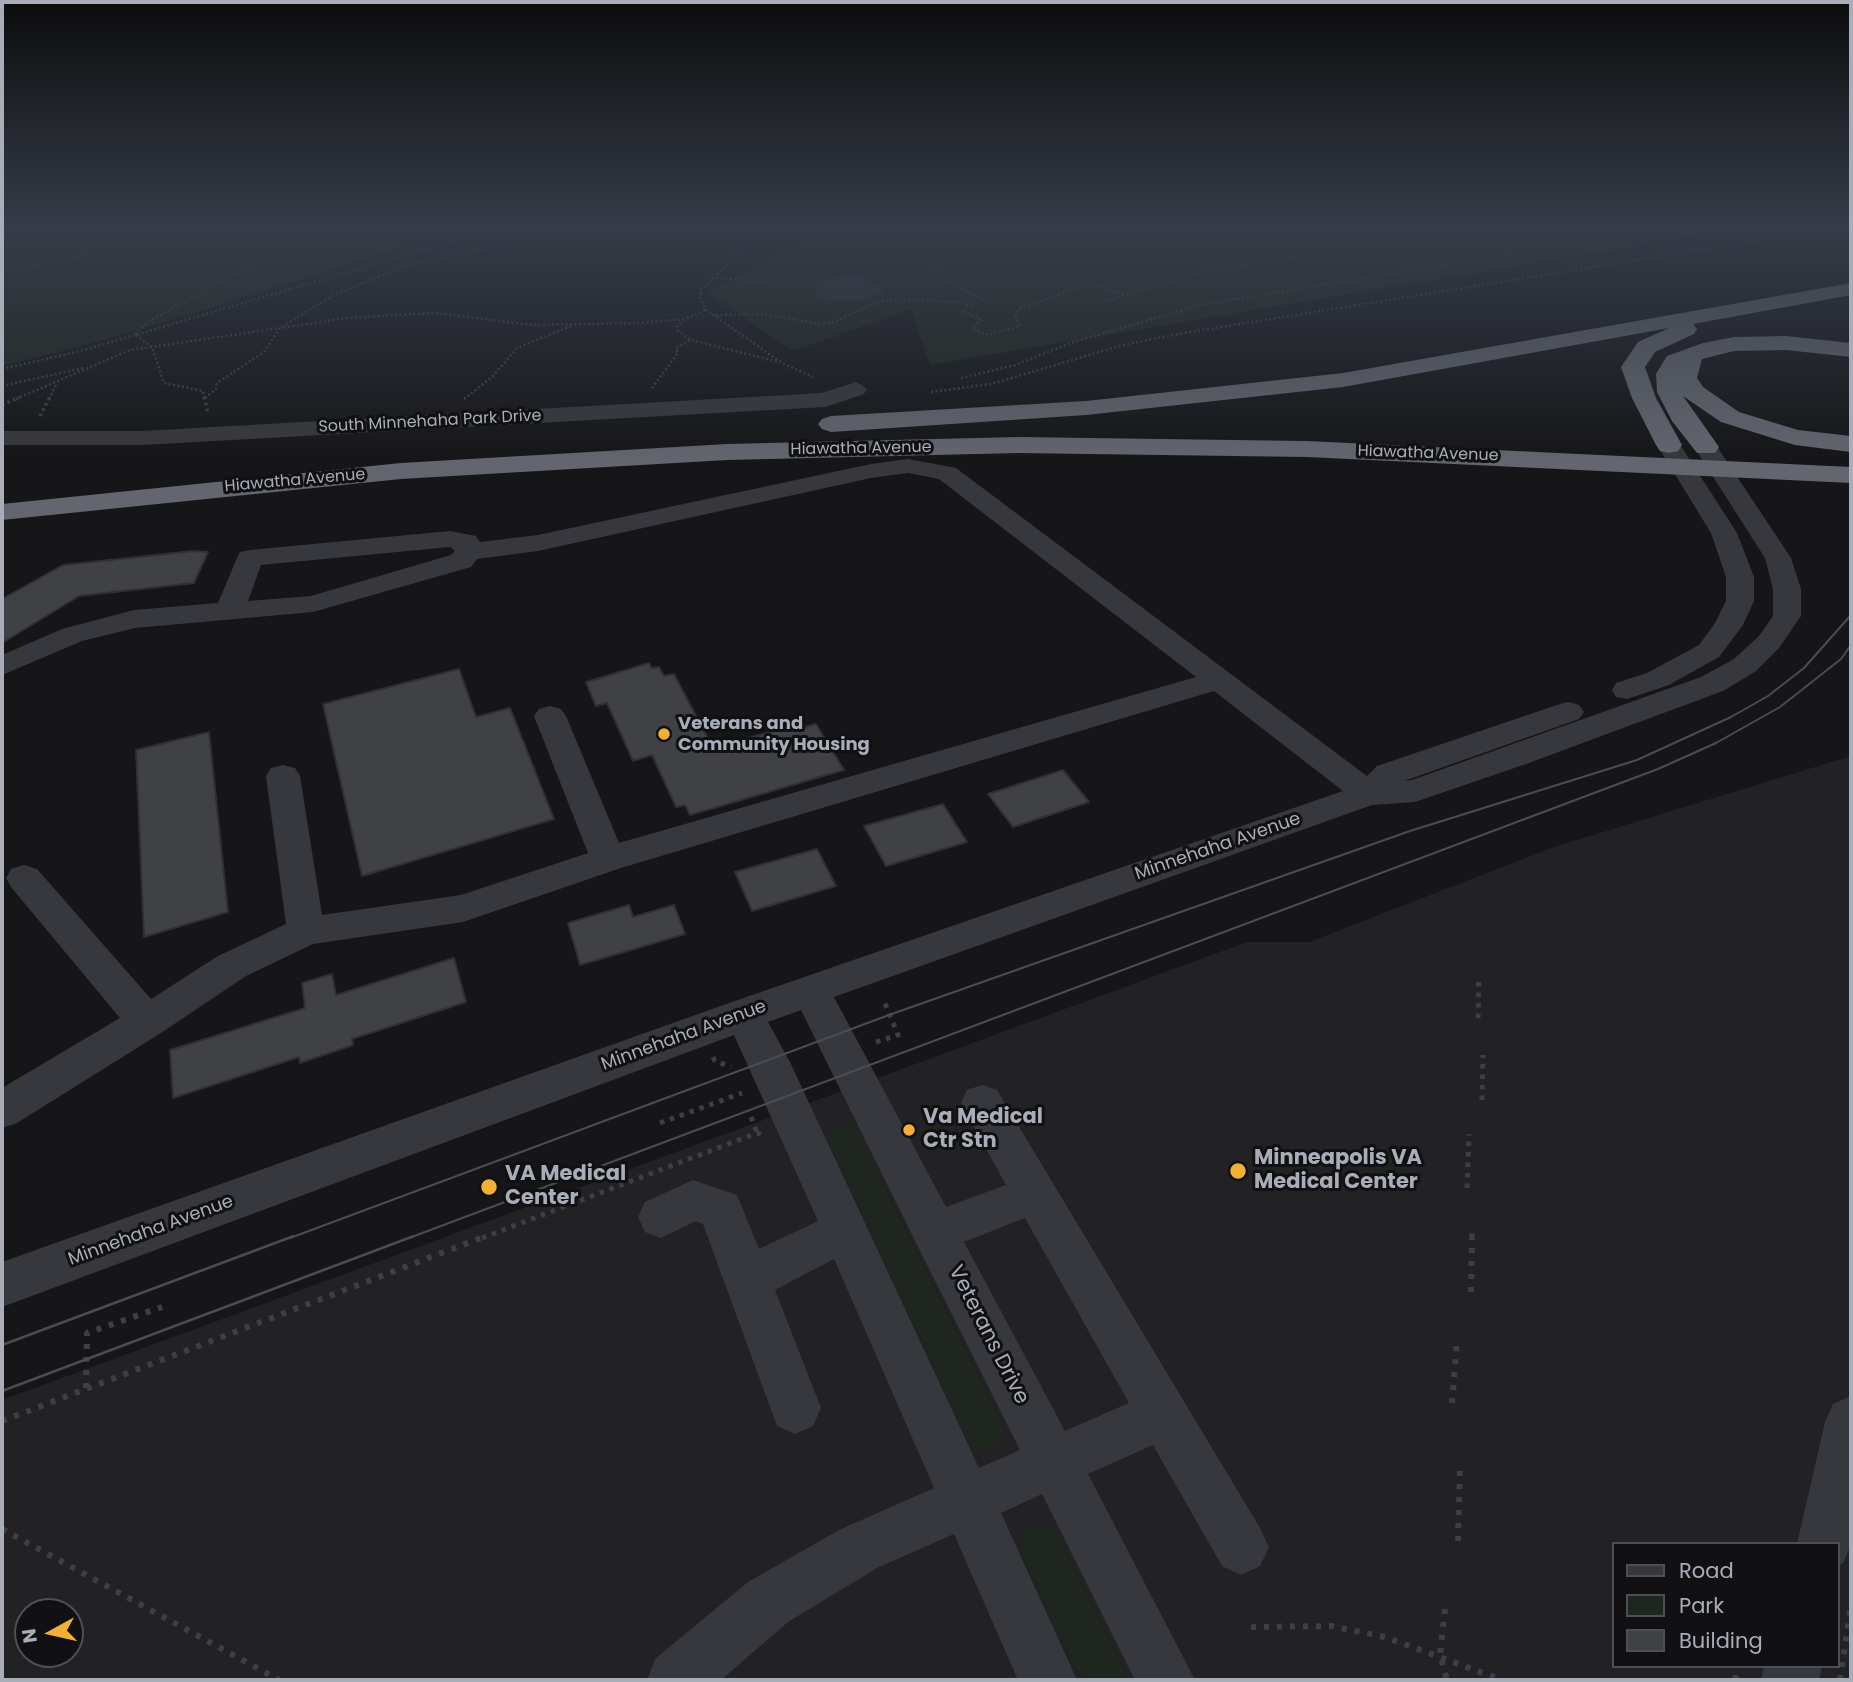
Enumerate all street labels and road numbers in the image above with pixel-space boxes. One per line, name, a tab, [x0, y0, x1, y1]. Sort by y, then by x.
street label: South Minnehaha Park Drive	[318, 407, 542, 437]
street label: Hiawatha Avenue	[790, 438, 932, 460]
street label: Hiawatha Avenue	[1357, 442, 1499, 466]
street label: Hiawatha Avenue	[224, 465, 366, 497]
street label: Minnehaha Avenue	[1132, 808, 1304, 886]
street label: Minnehaha Avenue	[599, 996, 769, 1076]
street label: Minnehaha Avenue	[66, 1191, 236, 1271]
street label: Veterans Drive	[942, 1261, 1034, 1409]

